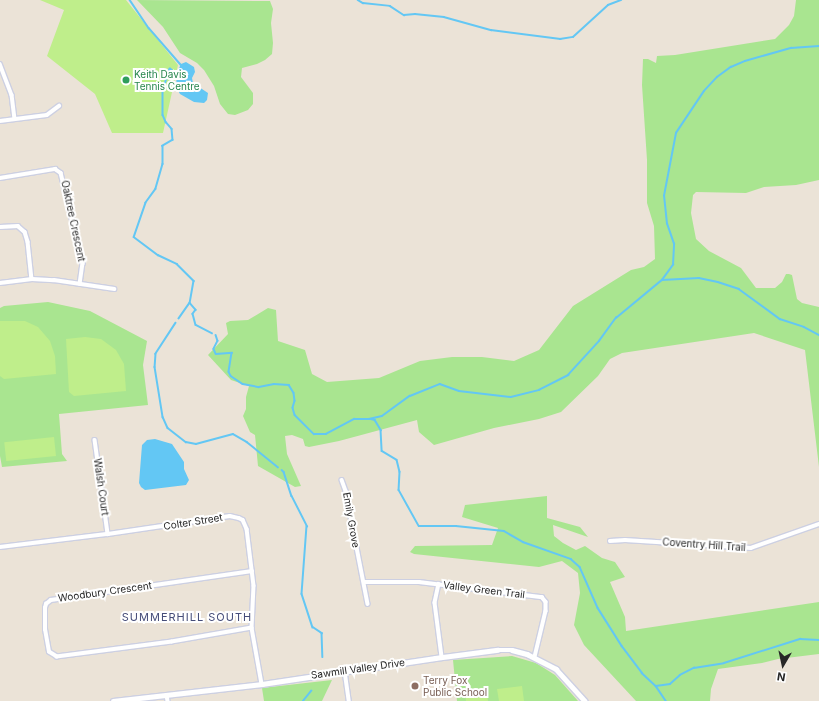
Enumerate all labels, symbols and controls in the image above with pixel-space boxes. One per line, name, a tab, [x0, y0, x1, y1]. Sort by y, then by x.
place label: Keith Davis Tennis Centre	[134, 68, 200, 92]
marker: Keith Davis Tennis Centre	[121, 75, 131, 85]
street label: Oaktree Crescent	[59, 179, 87, 263]
street label: Walsh Court	[91, 458, 111, 516]
street label: Emily Grove	[340, 491, 362, 549]
street label: Colter Street	[163, 511, 223, 533]
street label: Coventry Hill Trail	[662, 536, 746, 554]
street label: Woodbury Crescent	[57, 579, 153, 605]
street label: Valley Green Trail	[442, 579, 526, 601]
district label: SUMMERHILL SOUTH	[122, 610, 252, 624]
north arrow	[763, 645, 803, 685]
street label: Sawmill Valley Drive	[310, 656, 406, 682]
text: N	[776, 669, 786, 684]
place label: Terry Fox Public School	[423, 674, 487, 698]
marker: Terry Fox Public School	[410, 681, 420, 691]

